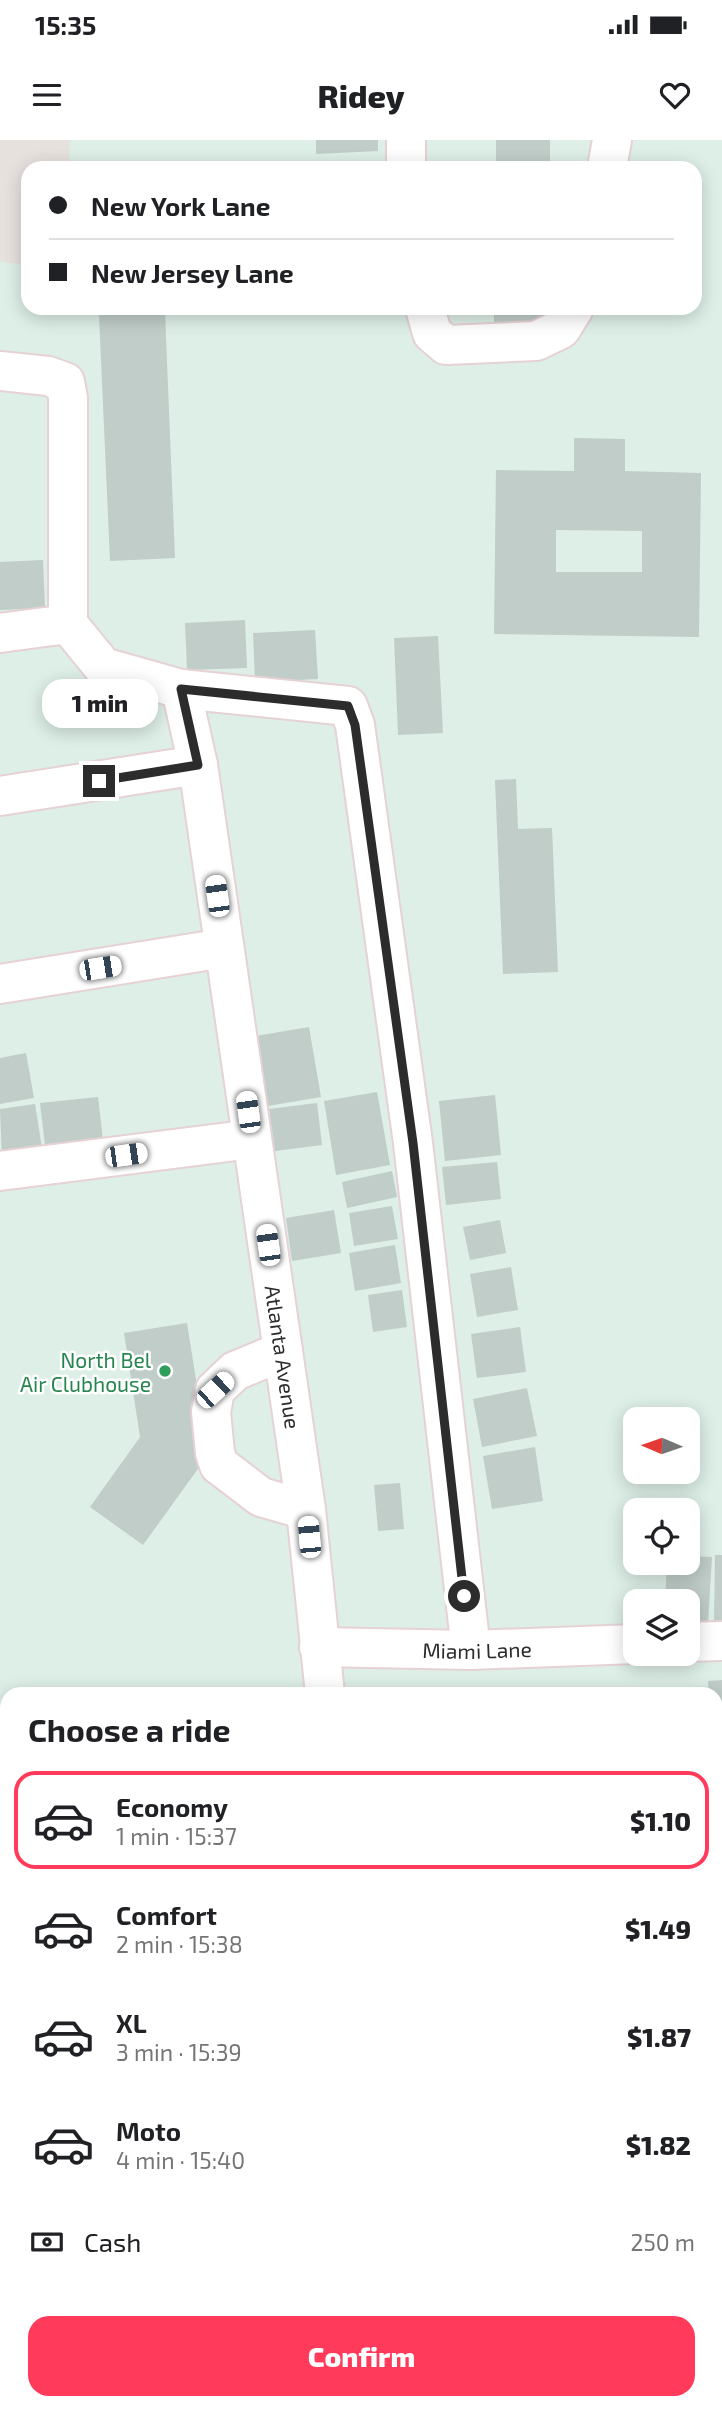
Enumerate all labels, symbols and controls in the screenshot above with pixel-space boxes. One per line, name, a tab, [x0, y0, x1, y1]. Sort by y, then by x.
text: 15:35	[35, 9, 96, 40]
icon: menu	[28, 76, 66, 114]
text: Ridey	[317, 76, 405, 114]
icon: heart	[656, 76, 694, 114]
text: New York Lane	[91, 190, 270, 221]
text: New Jersey Lane	[91, 257, 294, 288]
callout: 1 min	[41, 680, 157, 728]
text: 1 min	[72, 689, 128, 717]
route end	[83, 765, 115, 797]
car	[204, 874, 231, 918]
car	[78, 954, 123, 982]
car	[235, 1090, 262, 1134]
car	[104, 1142, 149, 1168]
car	[255, 1223, 282, 1267]
street label: Atlanta Avenue	[261, 1283, 307, 1430]
place label: North Bel Air Clubhouse	[20, 1347, 152, 1396]
marker: North Bel Air Clubhouse	[157, 1363, 173, 1379]
car	[193, 1368, 238, 1412]
north arrow	[623, 1407, 700, 1484]
map controls	[623, 1407, 700, 1666]
button: locate	[623, 1498, 700, 1575]
car	[297, 1515, 322, 1559]
route start	[448, 1580, 480, 1612]
button: layers	[623, 1589, 700, 1666]
street label: Miami Lane	[422, 1635, 532, 1663]
text: Choose a ride	[28, 1710, 231, 1748]
icon: car	[32, 1789, 95, 1852]
text: Economy	[116, 1791, 228, 1822]
text: $1.10	[630, 1805, 691, 1836]
text: 1 min · 15:37	[116, 1822, 237, 1850]
icon: car	[32, 1897, 95, 1960]
text: Comfort	[116, 1899, 217, 1930]
text: $1.49	[625, 1913, 691, 1944]
text: 2 min · 15:38	[116, 1930, 243, 1958]
icon: car	[32, 2005, 95, 2068]
text: XL	[116, 2007, 147, 2038]
text: $1.87	[627, 2021, 691, 2052]
text: 3 min · 15:39	[116, 2038, 242, 2066]
icon: car	[32, 2113, 95, 2176]
text: Moto	[116, 2115, 181, 2146]
text: $1.82	[626, 2129, 691, 2160]
text: 4 min · 15:40	[116, 2146, 245, 2174]
icon: cash	[28, 2223, 66, 2261]
text: Cash	[84, 2226, 141, 2257]
text: 250 m	[631, 2228, 695, 2256]
button: Confirm	[28, 2316, 695, 2396]

